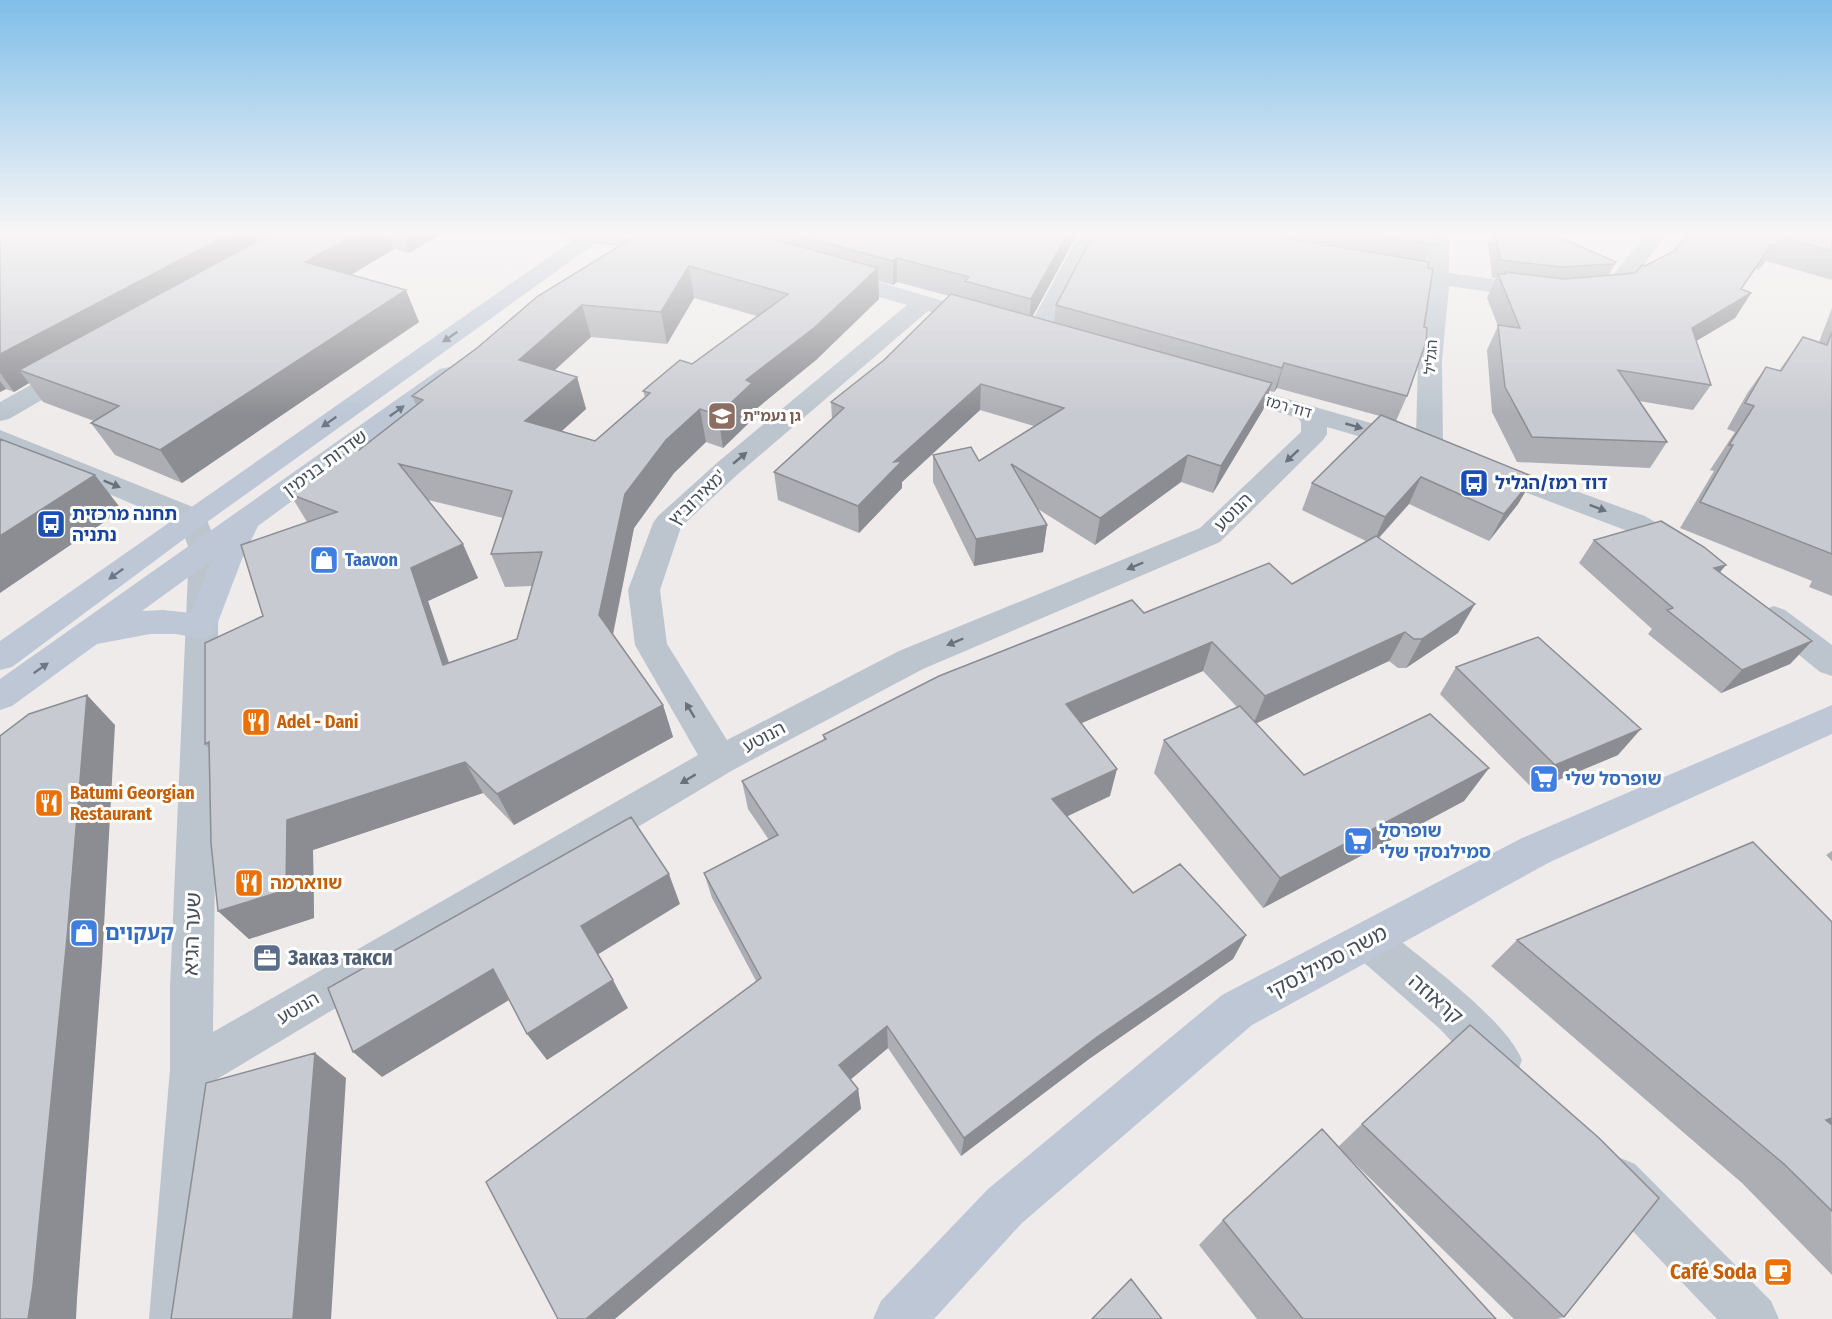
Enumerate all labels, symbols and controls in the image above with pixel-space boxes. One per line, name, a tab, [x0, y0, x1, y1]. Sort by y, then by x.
one-way arrow	[442, 331, 457, 343]
street label: הגליל	[1421, 339, 1441, 375]
street label: דוד רמז	[1264, 392, 1314, 422]
school or university icon: גן נעמ"ת	[706, 400, 738, 432]
one-way arrow	[388, 405, 404, 417]
place label: גן נעמ"ת	[743, 407, 801, 425]
one-way arrow	[322, 416, 338, 428]
one-way arrow	[1345, 422, 1363, 431]
street label: שדרות בנימין	[279, 425, 371, 501]
one-way arrow	[1285, 448, 1299, 462]
one-way arrow	[732, 452, 747, 465]
street label: מאירוביץ'	[664, 465, 730, 531]
bus stop icon: דוד רמז/הגליל	[1458, 467, 1490, 499]
place label: דוד רמז/הגליל	[1495, 472, 1608, 494]
one-way arrow	[104, 480, 122, 490]
street label: הנוטע	[1209, 488, 1257, 536]
place label: תחנה מרכזית נתניה	[72, 503, 177, 546]
one-way arrow	[1589, 504, 1607, 514]
bus stop icon: תחנה מרכזית נתניה	[35, 508, 67, 540]
shop icon: Taavon	[308, 544, 340, 576]
place label: Taavon	[345, 549, 398, 571]
one-way arrow	[1126, 562, 1144, 571]
one-way arrow	[109, 568, 125, 580]
one-way arrow	[946, 638, 964, 647]
one-way arrow	[33, 662, 49, 674]
one-way arrow	[684, 702, 695, 718]
restaurant icon: Adel - Dani	[240, 706, 272, 738]
place label: Adel - Dani	[276, 711, 358, 733]
street label: הנוטע	[739, 717, 789, 757]
supermarket icon: שופרסל שלי	[1528, 763, 1560, 795]
place label: שופרסל שלי	[1565, 768, 1662, 790]
one-way arrow	[680, 773, 696, 784]
place label: Batumi Georgian Restaurant	[70, 782, 195, 825]
restaurant icon: Batumi Georgian Restaurant	[33, 787, 65, 819]
place label: שופרסל סמילנסקי שלי	[1379, 820, 1491, 863]
supermarket icon: שופרסל סמילנסקי שלי	[1342, 825, 1374, 857]
restaurant icon: שווארמה	[233, 867, 265, 899]
place label: שווארמה	[270, 872, 342, 894]
street label: שער הגיא	[178, 892, 206, 976]
shop icon: קעקוים	[68, 917, 100, 949]
street label: משה סמילנסקי	[1262, 919, 1392, 1005]
place label: קעקוים	[105, 920, 174, 946]
office icon: Заказ такси	[251, 942, 283, 974]
place label: Заказ такси	[287, 945, 393, 971]
street label: קראוזה	[1403, 968, 1469, 1030]
street label: הנוטע	[273, 987, 323, 1029]
cafe icon: Café Soda	[1762, 1256, 1794, 1288]
place label: Café Soda	[1670, 1259, 1757, 1285]

